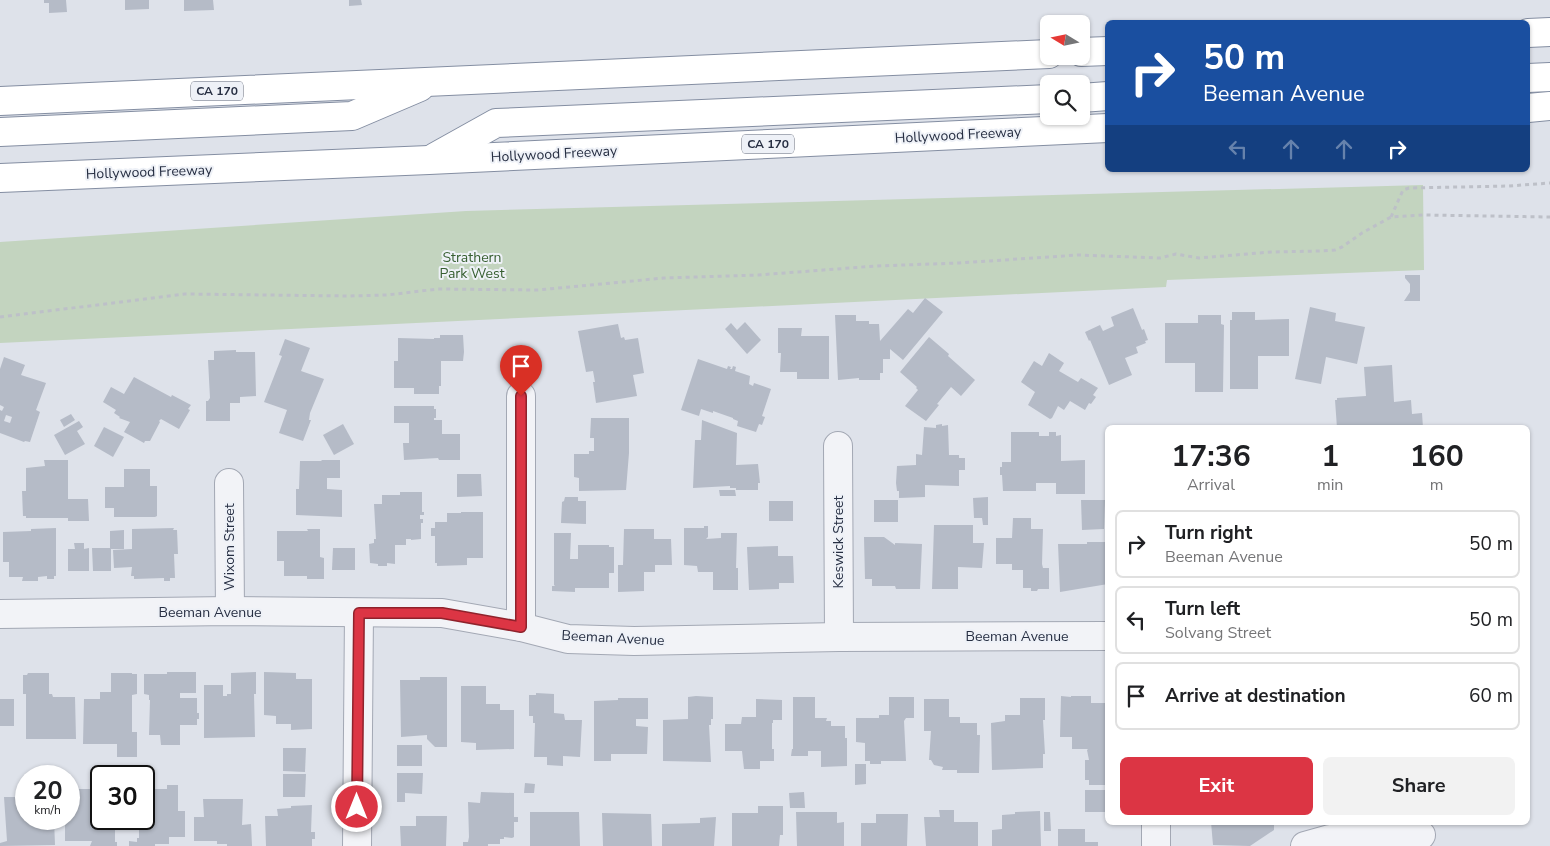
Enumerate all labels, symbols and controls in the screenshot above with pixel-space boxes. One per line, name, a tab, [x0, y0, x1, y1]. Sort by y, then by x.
north arrow	[1040, 15, 1090, 65]
map controls	[1040, 15, 1090, 125]
text: 50 m	[1203, 34, 1285, 81]
icon: right	[1120, 40, 1185, 105]
button: search	[1040, 75, 1090, 125]
text: Beeman Avenue	[1203, 79, 1365, 109]
road number: CA 170	[191, 82, 243, 100]
street label: Hollywood Freeway	[894, 122, 1022, 148]
road number: CA 170	[742, 134, 794, 154]
icon: left	[1224, 135, 1252, 163]
icon: ahead	[1277, 135, 1305, 163]
icon: ahead	[1330, 135, 1358, 163]
icon: right	[1383, 135, 1411, 163]
street label: Hollywood Freeway	[490, 141, 618, 167]
street label: Hollywood Freeway	[85, 160, 213, 184]
park label: Strathern Park West	[439, 248, 505, 283]
pin	[500, 345, 542, 396]
icon: arrive	[507, 352, 535, 380]
text: 17:36	[1171, 436, 1251, 477]
text: 1	[1321, 436, 1339, 477]
text: 160	[1410, 436, 1464, 477]
text: Arrival	[1187, 474, 1235, 496]
text: min	[1317, 474, 1343, 496]
text: m	[1430, 474, 1444, 496]
street label: Keswick Street	[829, 495, 848, 588]
street label: Wixom Street	[220, 503, 239, 591]
text: Turn right	[1165, 520, 1252, 546]
icon: right	[1122, 530, 1150, 558]
text: 50 m	[1469, 531, 1513, 557]
text: Beeman Avenue	[1165, 546, 1283, 568]
text: Turn left	[1165, 596, 1240, 622]
street label: Beeman Avenue	[159, 603, 261, 622]
icon: left	[1122, 606, 1150, 634]
text: 50 m	[1469, 607, 1513, 633]
text: Solvang Street	[1165, 622, 1271, 644]
street label: Beeman Avenue	[561, 626, 665, 650]
street label: Beeman Avenue	[966, 627, 1068, 646]
icon: arrive	[1122, 682, 1150, 710]
text: Arrive at destination	[1165, 683, 1346, 709]
text: 60 m	[1469, 683, 1513, 709]
button: Exit	[1120, 757, 1313, 815]
button: Share	[1323, 757, 1515, 815]
speed limit sign: 30	[90, 765, 155, 830]
text: 20	[32, 774, 63, 808]
position arrow	[330, 780, 382, 832]
text: km/h	[34, 802, 61, 818]

